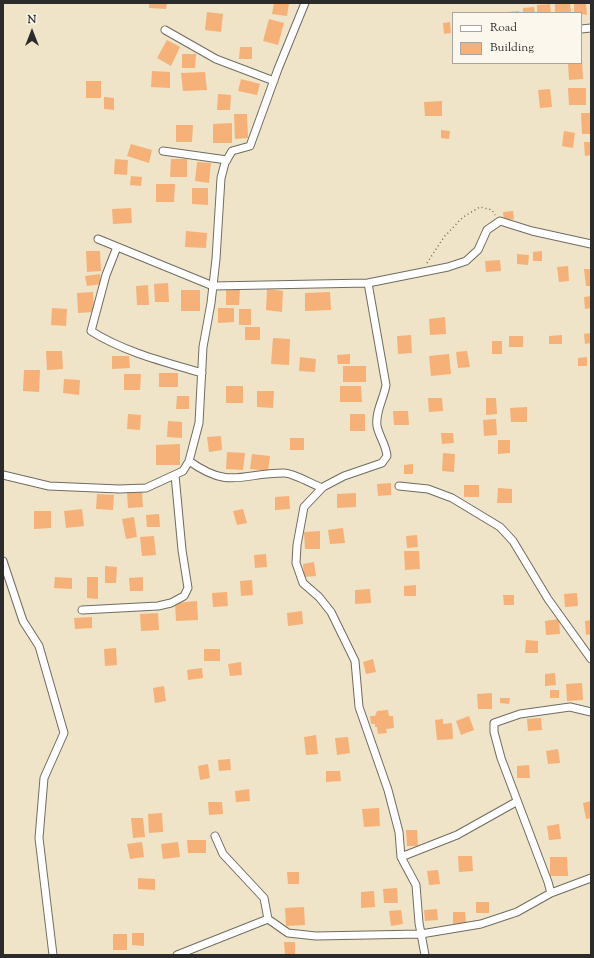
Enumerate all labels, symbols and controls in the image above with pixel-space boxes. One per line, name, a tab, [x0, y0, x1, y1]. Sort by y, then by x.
north arrow	[12, 12, 52, 52]
text: N	[28, 12, 36, 28]
legend	[452, 12, 582, 64]
text: Road	[490, 19, 517, 37]
text: Building	[490, 39, 534, 57]

